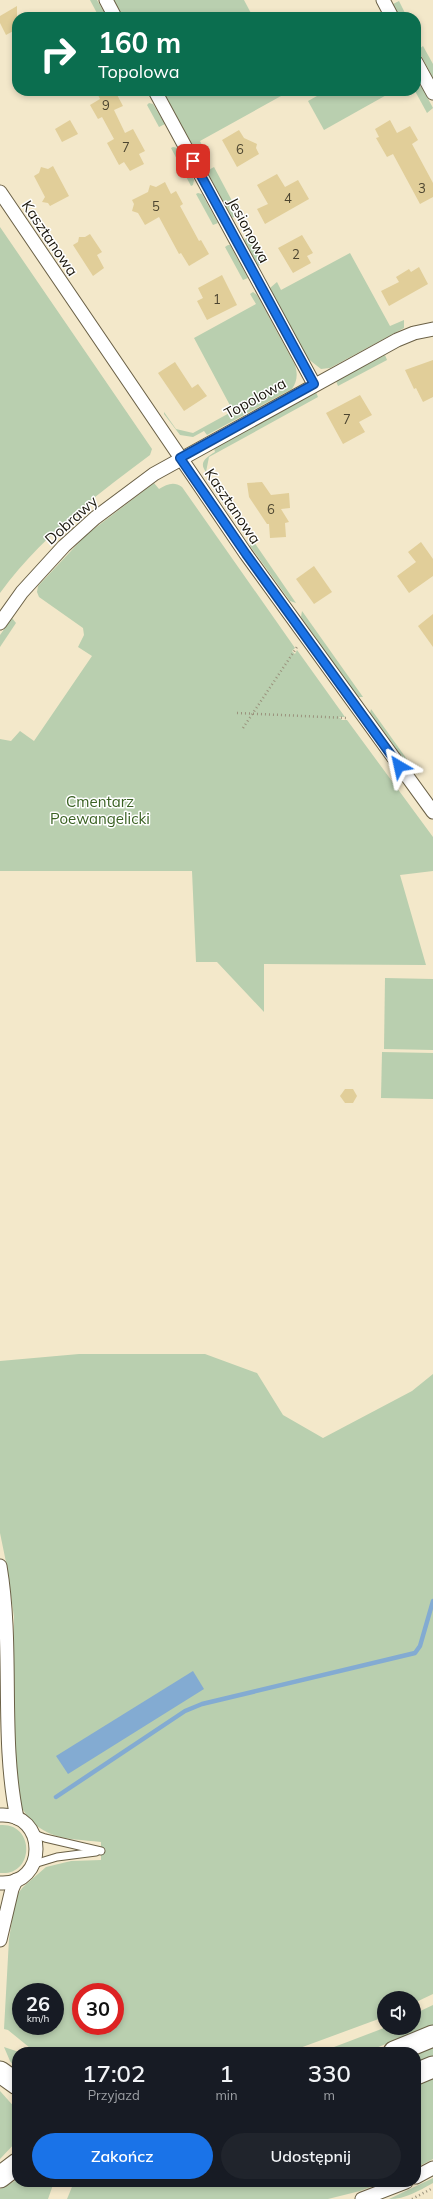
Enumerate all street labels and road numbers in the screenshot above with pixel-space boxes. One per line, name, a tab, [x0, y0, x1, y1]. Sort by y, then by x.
street label: Jesionowa	[224, 194, 274, 266]
street label: Kasztanowa	[18, 197, 82, 279]
street label: Topolowa	[221, 373, 289, 423]
street label: Kasztanowa	[201, 465, 265, 547]
street label: Dobrawy	[41, 491, 101, 549]

